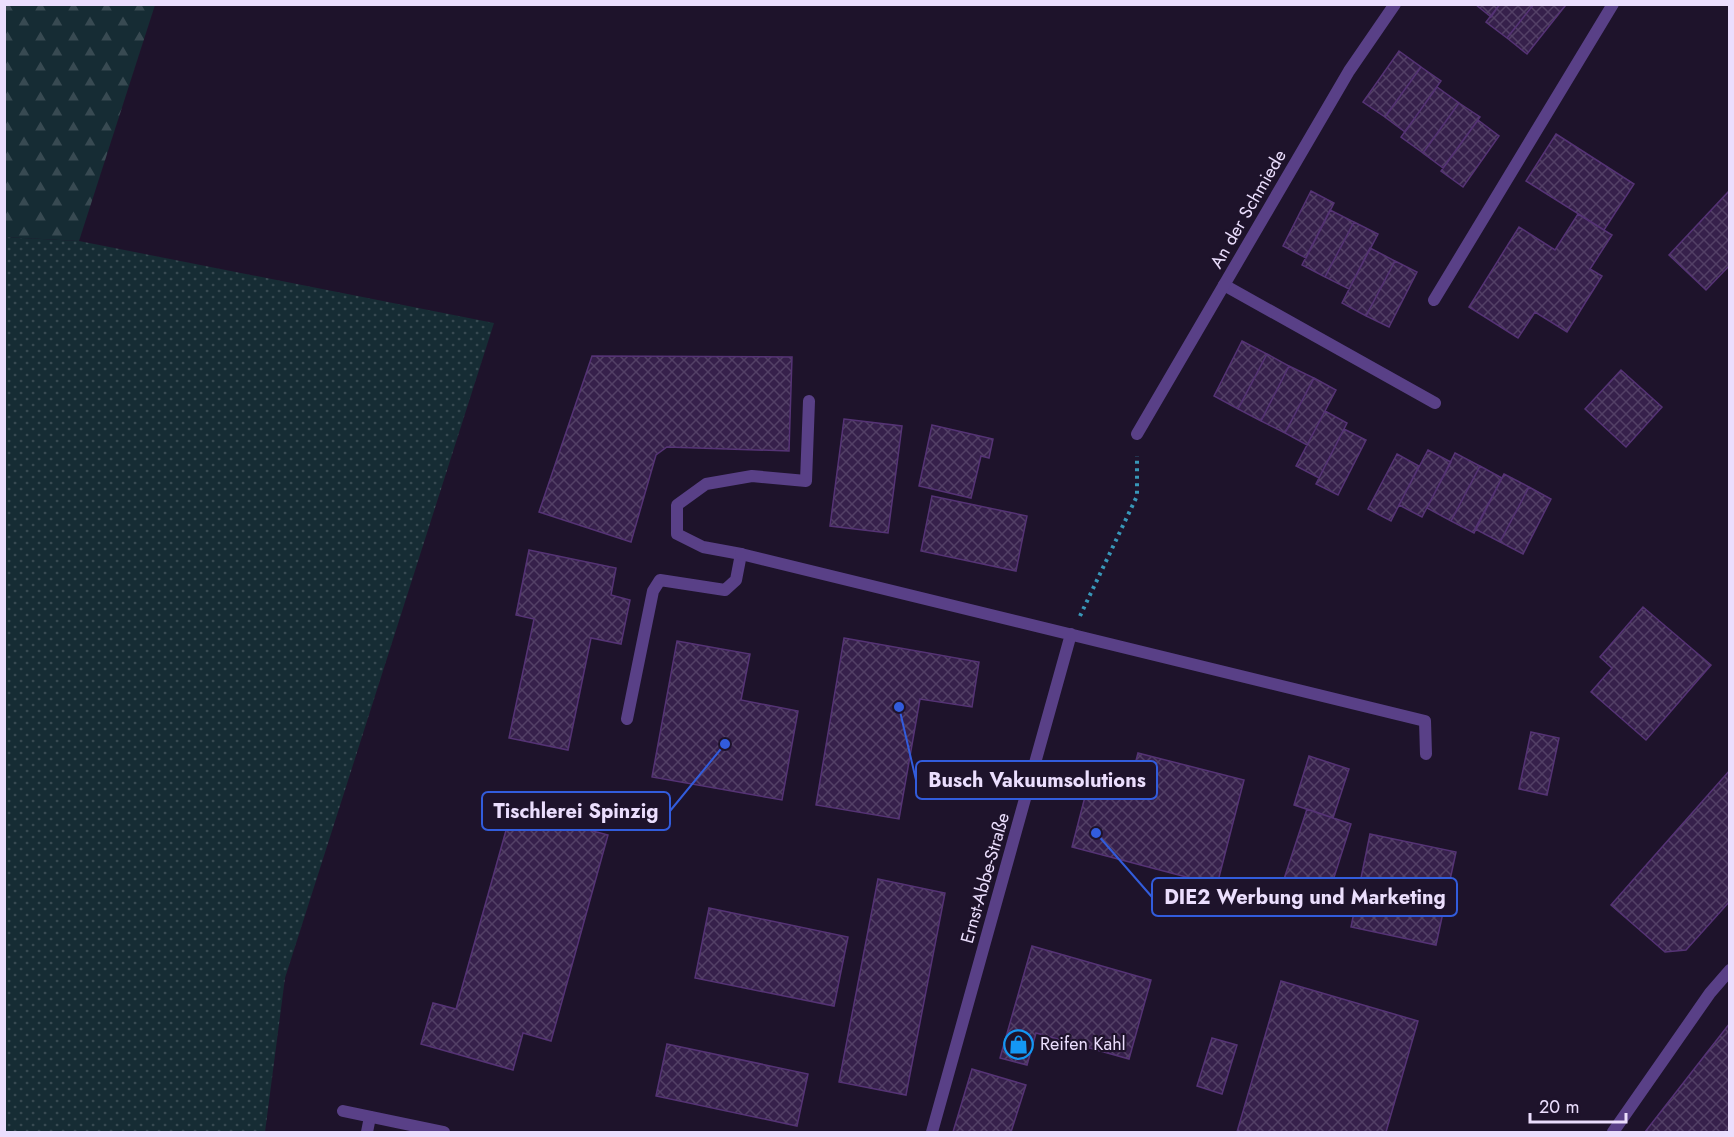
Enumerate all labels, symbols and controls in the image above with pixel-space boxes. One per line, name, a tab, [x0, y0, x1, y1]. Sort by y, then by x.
street label: An der Schmiede	[1203, 145, 1293, 273]
callout: Busch Vakuumsolutions	[916, 761, 1157, 799]
text: Busch Vakuumsolutions	[928, 766, 1146, 795]
callout: Tischlerei Spinzig	[482, 792, 670, 830]
text: Tischlerei Spinzig	[494, 797, 658, 826]
street label: Ernst-Abbe-Straße	[954, 810, 1016, 946]
callout: DIE2 Werbung und Marketing	[1152, 878, 1457, 916]
text: DIE2 Werbung und Marketing	[1164, 883, 1446, 912]
shop icon: Reifen Kahl	[1003, 1028, 1035, 1060]
place label: Reifen Kahl	[1040, 1031, 1126, 1057]
scale bar	[1530, 1086, 1626, 1124]
text: 20 m	[1539, 1094, 1579, 1120]

